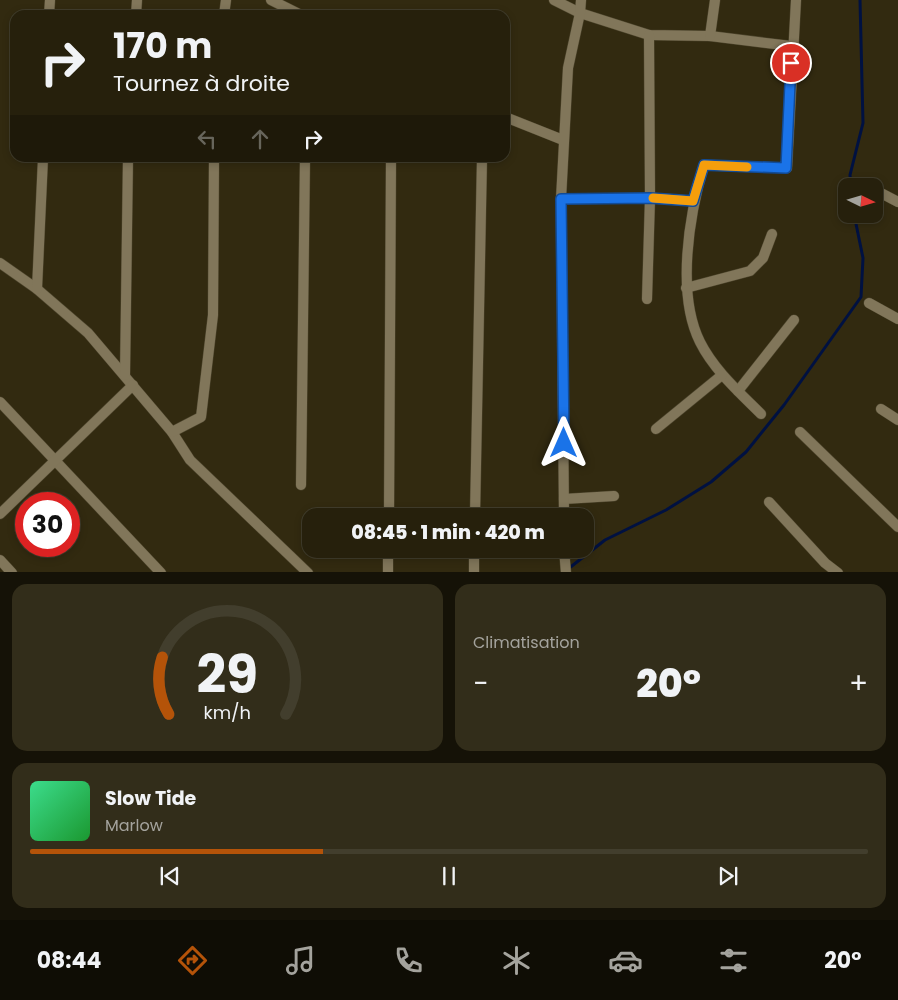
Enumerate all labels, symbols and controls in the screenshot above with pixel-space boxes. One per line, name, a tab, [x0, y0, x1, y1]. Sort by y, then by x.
text: 170 m	[113, 21, 212, 70]
icon: right	[30, 30, 95, 95]
pin	[770, 42, 812, 84]
icon: arrive	[777, 49, 805, 77]
text: Tournez à droite	[113, 68, 290, 99]
icon: left	[193, 125, 221, 153]
icon: ahead	[246, 125, 274, 153]
icon: right	[299, 125, 327, 153]
north arrow	[838, 178, 882, 222]
map controls	[838, 178, 883, 223]
position arrow	[537, 416, 589, 468]
speed limit sign: 30	[15, 492, 80, 557]
text: 08:45 · 1 min · 420 m	[351, 519, 545, 546]
text: Climatisation	[473, 631, 580, 654]
text: 29	[197, 638, 258, 711]
text: 20°	[636, 657, 701, 710]
text: −	[473, 664, 488, 703]
text: +	[849, 664, 868, 703]
text: km/h	[204, 700, 251, 725]
text: Slow Tide	[105, 785, 196, 812]
text: Marlow	[105, 814, 163, 837]
icon: previous	[156, 862, 184, 890]
icon: pause	[435, 862, 463, 890]
icon: next	[714, 862, 742, 890]
icon: directions	[175, 943, 210, 978]
icon: music	[283, 943, 318, 978]
icon: phone	[391, 943, 426, 978]
icon: climate	[499, 943, 534, 978]
icon: car	[608, 943, 643, 978]
icon: filters	[716, 943, 751, 978]
text: 08:44	[37, 945, 101, 976]
text: 20°	[824, 945, 861, 976]

